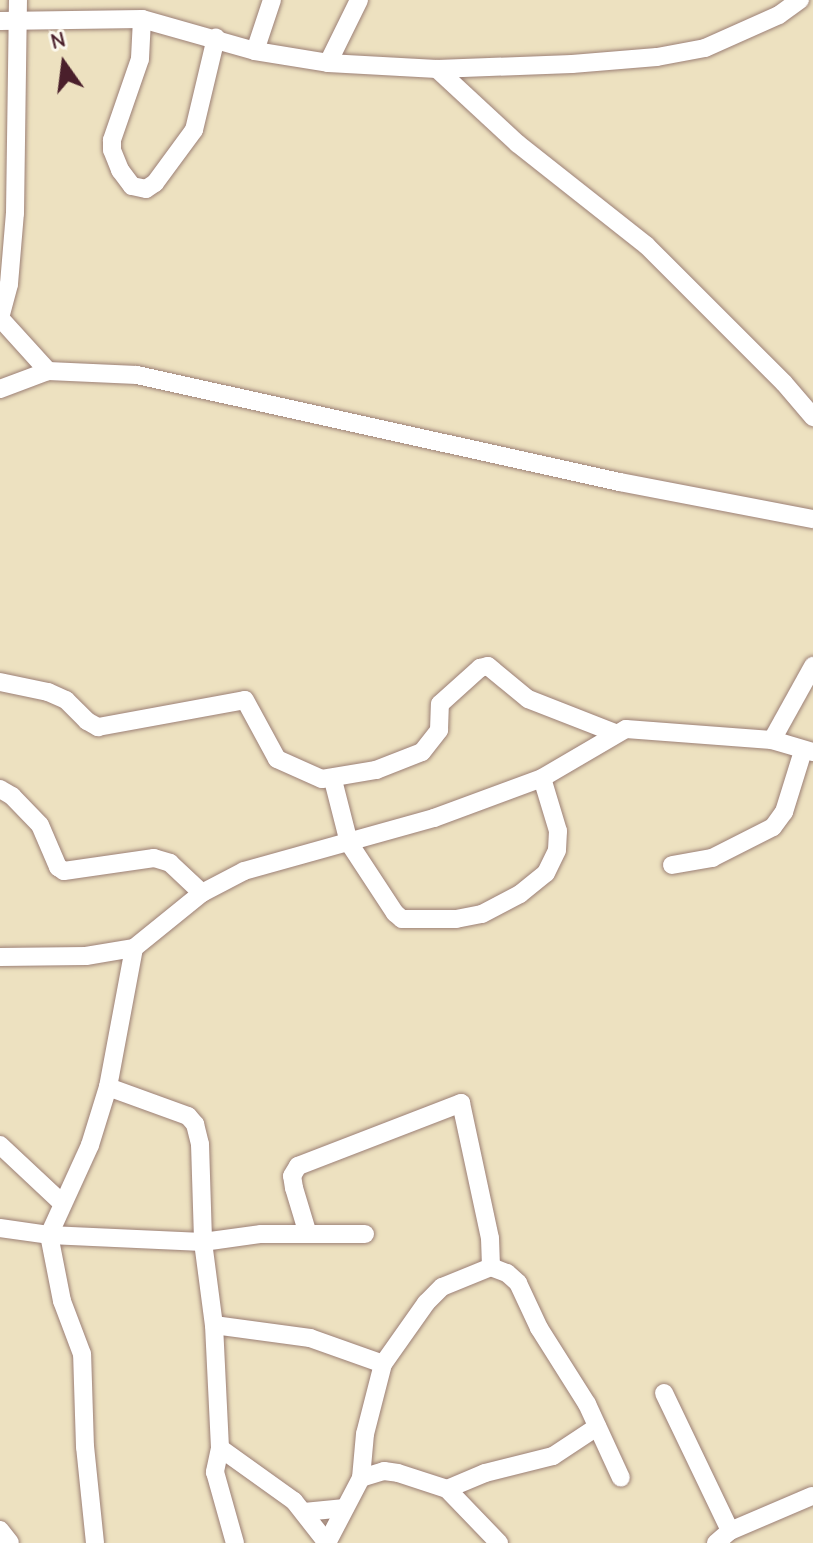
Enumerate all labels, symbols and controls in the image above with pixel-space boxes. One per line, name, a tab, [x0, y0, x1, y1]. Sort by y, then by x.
north arrow	[24, 24, 104, 104]
text: N	[48, 26, 68, 55]

